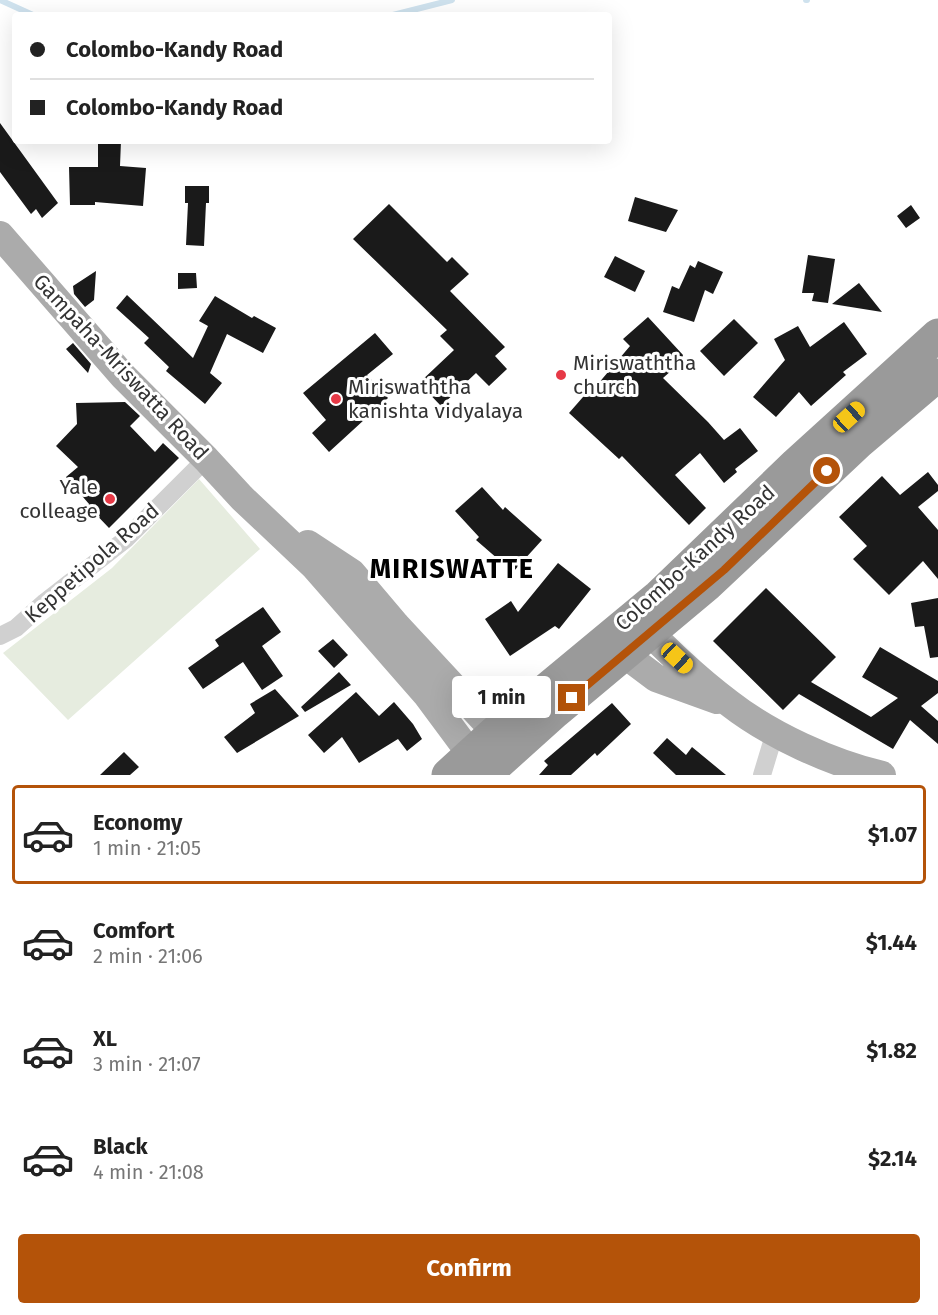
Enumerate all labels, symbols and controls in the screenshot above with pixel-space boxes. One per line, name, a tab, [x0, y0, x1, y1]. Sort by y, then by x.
text: Colombo-Kandy Road	[66, 36, 283, 63]
text: Colombo-Kandy Road	[66, 94, 283, 121]
street label: Gampaha-Mriswatta Road	[28, 269, 214, 465]
place label: Miriswaththa church	[573, 350, 696, 400]
marker: Miriswaththa church	[554, 368, 568, 382]
place label: Miriswaththa kanishta vidyalaya	[348, 374, 523, 424]
marker: Miriswaththa kanishta vidyalaya	[329, 392, 343, 406]
car	[830, 398, 868, 436]
route start	[813, 457, 840, 484]
place label: Yale colleage	[19, 474, 98, 524]
street label: Colombo-Kandy Road	[610, 479, 780, 637]
marker: Yale colleage	[103, 492, 117, 506]
street label: Keppetipola Road	[19, 498, 165, 628]
district label: MIRISWATTE	[370, 553, 534, 585]
car	[658, 639, 696, 677]
callout: 1 min	[452, 677, 551, 719]
route end	[558, 684, 585, 711]
text: 1 min	[477, 685, 526, 709]
icon: car	[21, 808, 75, 862]
text: Economy	[93, 809, 182, 836]
text: $1.07	[868, 821, 917, 848]
text: 1 min · 21:05	[93, 836, 201, 860]
icon: car	[21, 916, 75, 970]
text: Comfort	[93, 917, 174, 944]
text: $1.44	[866, 929, 917, 956]
text: 2 min · 21:06	[93, 944, 203, 968]
icon: car	[21, 1024, 75, 1078]
text: XL	[93, 1025, 117, 1052]
text: $1.82	[866, 1037, 917, 1064]
text: 3 min · 21:07	[93, 1052, 201, 1076]
icon: car	[21, 1132, 75, 1186]
text: Black	[93, 1133, 148, 1160]
text: $2.14	[868, 1145, 917, 1172]
text: 4 min · 21:08	[93, 1160, 204, 1184]
button: Confirm	[18, 1234, 920, 1303]

